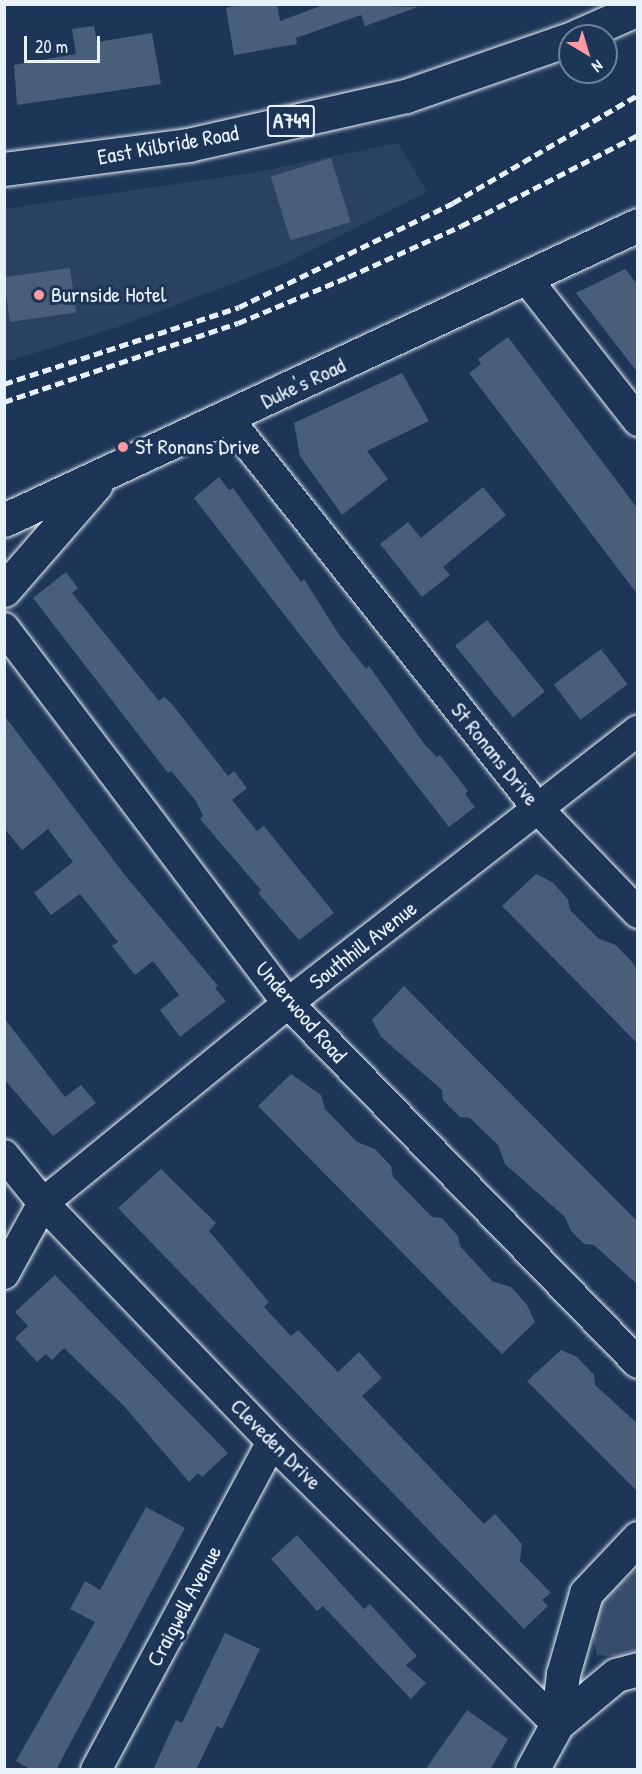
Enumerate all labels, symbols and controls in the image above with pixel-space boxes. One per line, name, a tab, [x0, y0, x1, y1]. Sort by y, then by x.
scale bar	[27, 24, 104, 62]
north arrow	[558, 24, 618, 84]
text: 20 m	[35, 34, 68, 59]
text: N	[588, 55, 608, 78]
road number: A749	[266, 103, 316, 139]
street label: East Kilbride Road	[95, 120, 241, 170]
place label: Burnside Hotel	[51, 282, 166, 308]
marker: Burnside Hotel	[32, 288, 46, 302]
street label: Duke's Road	[256, 352, 350, 414]
place label: St Ronans Drive	[135, 434, 260, 460]
marker: St Ronans Drive	[116, 440, 130, 454]
street label: St Ronans Drive	[445, 697, 545, 811]
street label: Southhill Avenue	[304, 895, 422, 995]
street label: Underwood Road	[250, 956, 352, 1068]
street label: Cleveden Drive	[225, 1393, 327, 1495]
street label: Craigwell Avenue	[141, 1541, 227, 1671]

